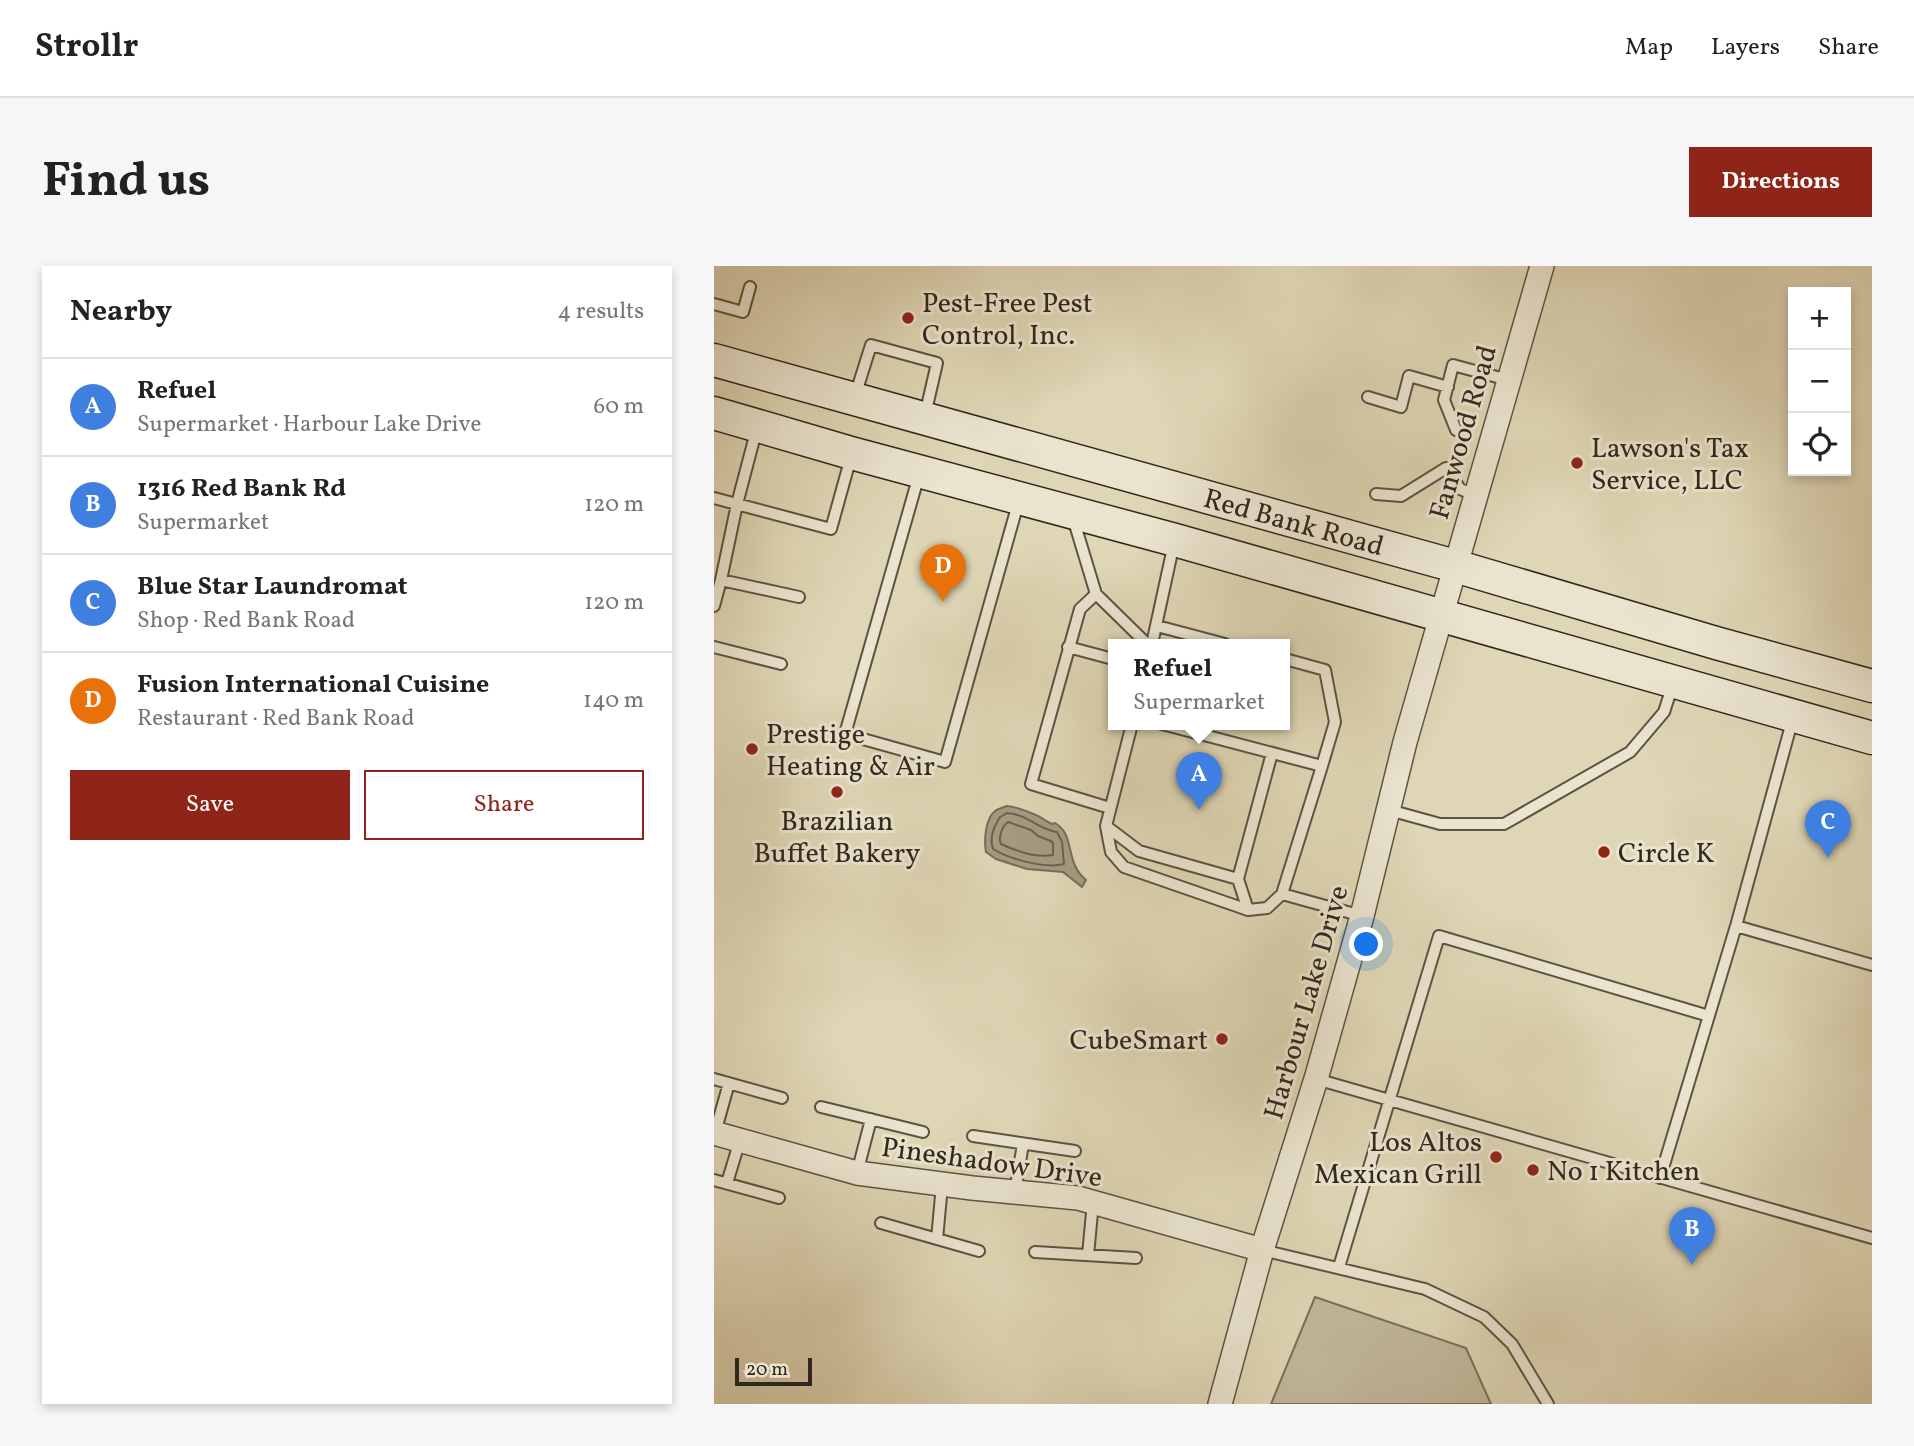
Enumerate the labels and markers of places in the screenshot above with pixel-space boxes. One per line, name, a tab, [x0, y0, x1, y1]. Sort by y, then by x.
place label: Pest-Free Pest Control, Inc.	[922, 285, 1093, 356]
marker: Pest-Free Pest Control, Inc.	[900, 310, 916, 326]
place label: Lawson's Tax Service, LLC	[1591, 430, 1749, 501]
marker: Lawson's Tax Service, LLC	[1569, 455, 1585, 471]
pin: D	[920, 544, 966, 602]
place label: Prestige Heating & Air	[766, 716, 935, 787]
marker: Prestige Heating & Air	[744, 741, 760, 757]
pin: A	[1176, 752, 1222, 810]
marker: Brazilian Buffet Bakery	[829, 784, 845, 800]
pin: C	[1805, 800, 1851, 858]
place label: Brazilian Buffet Bakery	[754, 803, 920, 874]
place label: Circle K	[1618, 835, 1715, 874]
marker: Circle K	[1596, 844, 1612, 860]
place label: CubeSmart	[1070, 1022, 1208, 1061]
marker: CubeSmart	[1214, 1031, 1230, 1047]
place label: Los Altos Mexican Grill	[1314, 1124, 1482, 1195]
marker: Los Altos Mexican Grill	[1488, 1149, 1504, 1165]
place label: No 1 Kitchen	[1547, 1153, 1700, 1192]
marker: No 1 Kitchen	[1525, 1162, 1541, 1178]
pin: B	[1669, 1207, 1715, 1265]

